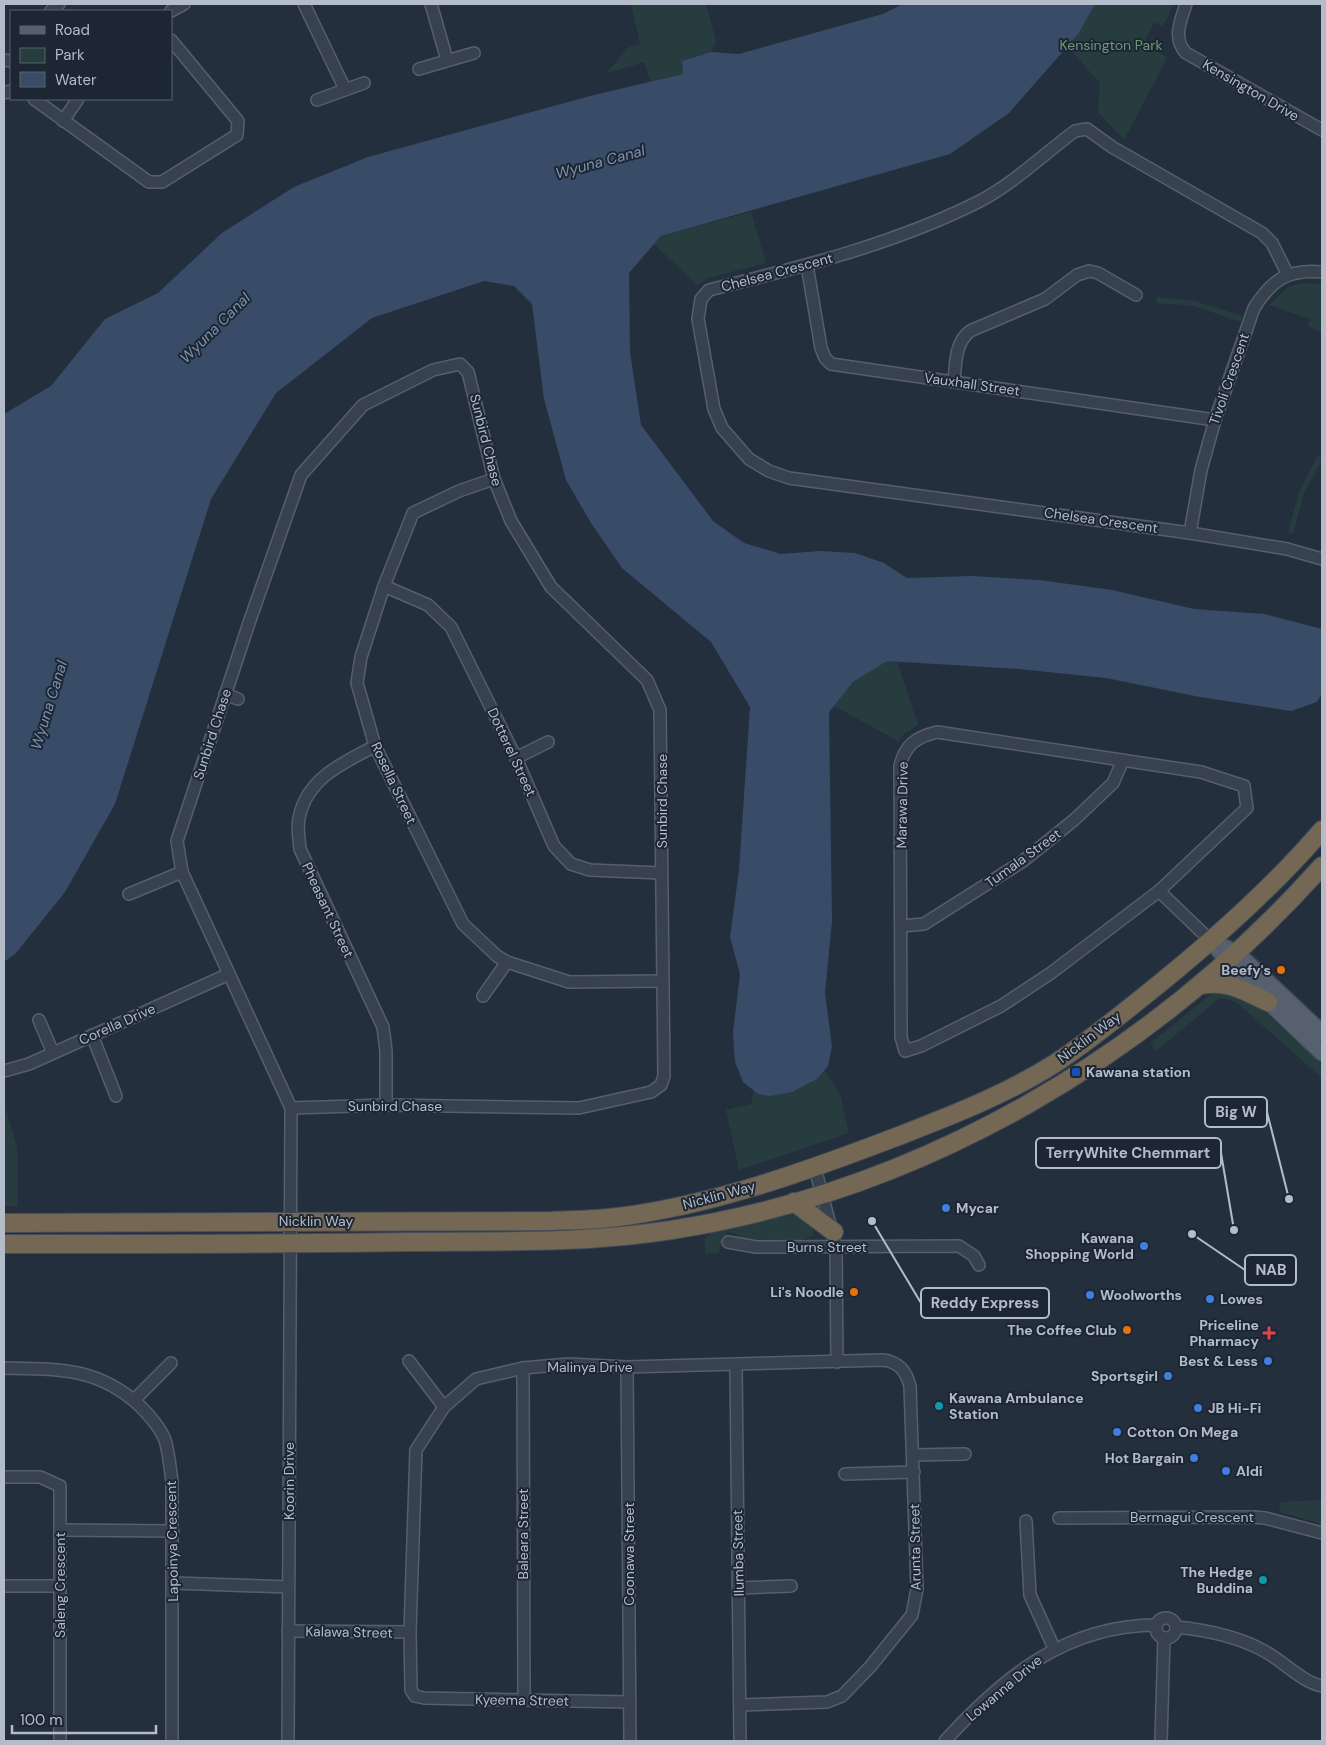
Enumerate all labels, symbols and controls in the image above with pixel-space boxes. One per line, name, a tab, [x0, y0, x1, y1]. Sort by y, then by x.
legend	[10, 10, 172, 100]
text: Road	[55, 20, 90, 40]
park label: Kensington Park	[1060, 36, 1162, 54]
text: Park	[55, 45, 85, 65]
street label: Kensington Drive	[1200, 55, 1302, 125]
text: Water	[55, 70, 97, 90]
water label: Wyuna Canal	[553, 140, 648, 184]
street label: Chelsea Crescent	[719, 248, 835, 296]
water label: Wyuna Canal	[175, 288, 255, 368]
street label: Tivoli Crescent	[1205, 331, 1253, 427]
street label: Vauxhall Street	[923, 368, 1021, 400]
street label: Sunbird Chase	[466, 392, 506, 488]
street label: Chelsea Crescent	[1043, 503, 1159, 537]
water label: Wyuna Canal	[26, 658, 72, 752]
street label: Sunbird Chase	[189, 686, 235, 782]
street label: Dotterel Street	[484, 705, 540, 799]
street label: Rosella Street	[367, 739, 421, 827]
street label: Sunbird Chase	[653, 754, 671, 848]
street label: Marawa Drive	[892, 761, 912, 849]
street label: Tumala Street	[982, 824, 1064, 892]
street label: Pheasant Street	[298, 859, 358, 961]
place label: Beefy's	[1221, 961, 1271, 979]
marker: Beefy's	[1275, 964, 1287, 976]
street label: Corella Drive	[76, 999, 158, 1049]
street label: Nicklin Way	[1054, 1007, 1124, 1067]
place label: Kawana station	[1086, 1063, 1191, 1081]
marker: Kawana station	[1070, 1066, 1082, 1078]
street label: Sunbird Chase	[348, 1097, 442, 1115]
callout: Big W	[1205, 1097, 1267, 1127]
text: Big W	[1215, 1102, 1257, 1122]
callout: TerryWhite Chemmart	[1036, 1138, 1221, 1168]
text: TerryWhite Chemmart	[1046, 1143, 1210, 1163]
street label: Nicklin Way	[681, 1177, 757, 1213]
place label: Mycar	[956, 1199, 999, 1217]
marker: Mycar	[940, 1202, 952, 1214]
street label: Nicklin Way	[279, 1212, 353, 1230]
place label: Kawana Shopping World	[1025, 1229, 1134, 1263]
street label: Burns Street	[787, 1238, 867, 1256]
marker: Kawana Shopping World	[1138, 1240, 1150, 1252]
callout: NAB	[1245, 1255, 1296, 1285]
text: NAB	[1255, 1260, 1287, 1280]
place label: Li's Noodle	[770, 1283, 844, 1301]
marker: Li's Noodle	[848, 1286, 860, 1298]
place label: Woolworths	[1100, 1286, 1182, 1304]
callout: Reddy Express	[921, 1288, 1049, 1318]
marker: Woolworths	[1084, 1289, 1096, 1301]
place label: Lowes	[1220, 1290, 1263, 1308]
text: Reddy Express	[931, 1293, 1039, 1313]
marker: Lowes	[1204, 1293, 1216, 1305]
place label: Priceline Pharmacy	[1189, 1316, 1260, 1350]
place label: The Coffee Club	[1007, 1321, 1117, 1339]
marker: The Coffee Club	[1121, 1324, 1133, 1336]
marker: Priceline Pharmacy	[1263, 1327, 1275, 1339]
place label: Best & Less	[1179, 1352, 1258, 1370]
marker: Best & Less	[1262, 1355, 1274, 1367]
street label: Malinya Drive	[547, 1358, 633, 1376]
place label: Sportsgirl	[1091, 1367, 1158, 1385]
marker: Sportsgirl	[1162, 1370, 1174, 1382]
place label: Kawana Ambulance Station	[949, 1389, 1084, 1423]
place label: JB Hi-Fi	[1208, 1399, 1261, 1417]
marker: Kawana Ambulance Station	[933, 1400, 945, 1412]
marker: JB Hi-Fi	[1192, 1402, 1204, 1414]
place label: Cotton On Mega	[1127, 1423, 1238, 1441]
marker: Cotton On Mega	[1111, 1426, 1123, 1438]
street label: Koorin Drive	[280, 1442, 298, 1520]
place label: Hot Bargain	[1105, 1449, 1184, 1467]
marker: Hot Bargain	[1188, 1452, 1200, 1464]
place label: Aldi	[1236, 1462, 1263, 1480]
marker: Aldi	[1220, 1465, 1232, 1477]
street label: Lapoinya Crescent	[162, 1480, 182, 1602]
street label: Baleara Street	[514, 1489, 532, 1579]
street label: Coonawa Street	[620, 1502, 638, 1606]
street label: Arunta Street	[905, 1503, 925, 1591]
street label: Bermagui Crescent	[1130, 1508, 1254, 1526]
street label: Ilumba Street	[728, 1510, 748, 1596]
street label: Saleng Crescent	[51, 1532, 69, 1638]
place label: The Hedge Buddina	[1180, 1563, 1253, 1597]
marker: The Hedge Buddina	[1257, 1574, 1269, 1586]
street label: Kalawa Street	[305, 1622, 393, 1642]
street label: Lowanna Drive	[962, 1651, 1046, 1725]
street label: Kyeema Street	[475, 1690, 569, 1710]
scale bar	[12, 1702, 156, 1734]
text: 100 m	[20, 1710, 63, 1730]

